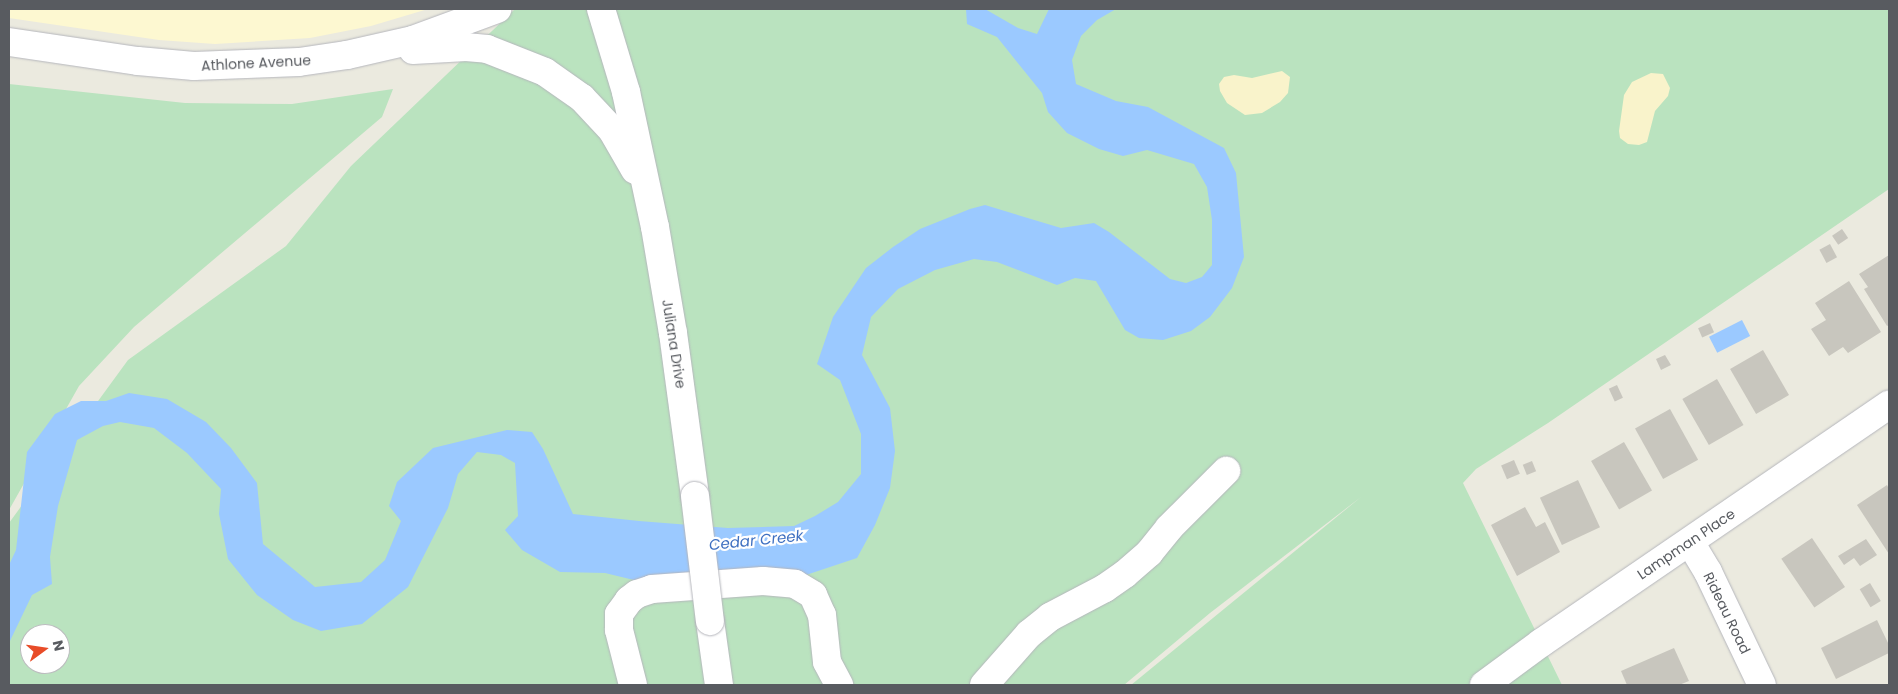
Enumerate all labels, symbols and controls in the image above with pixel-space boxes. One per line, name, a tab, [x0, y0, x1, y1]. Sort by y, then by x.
street label: Athlone Avenue	[201, 52, 311, 74]
street label: Juliana Drive	[659, 298, 689, 390]
street label: Lampman Place	[1634, 505, 1738, 583]
water label: Cedar Creek	[708, 526, 804, 554]
street label: Rideau Road	[1700, 569, 1754, 657]
north arrow	[20, 624, 70, 674]
text: N	[48, 638, 70, 653]

